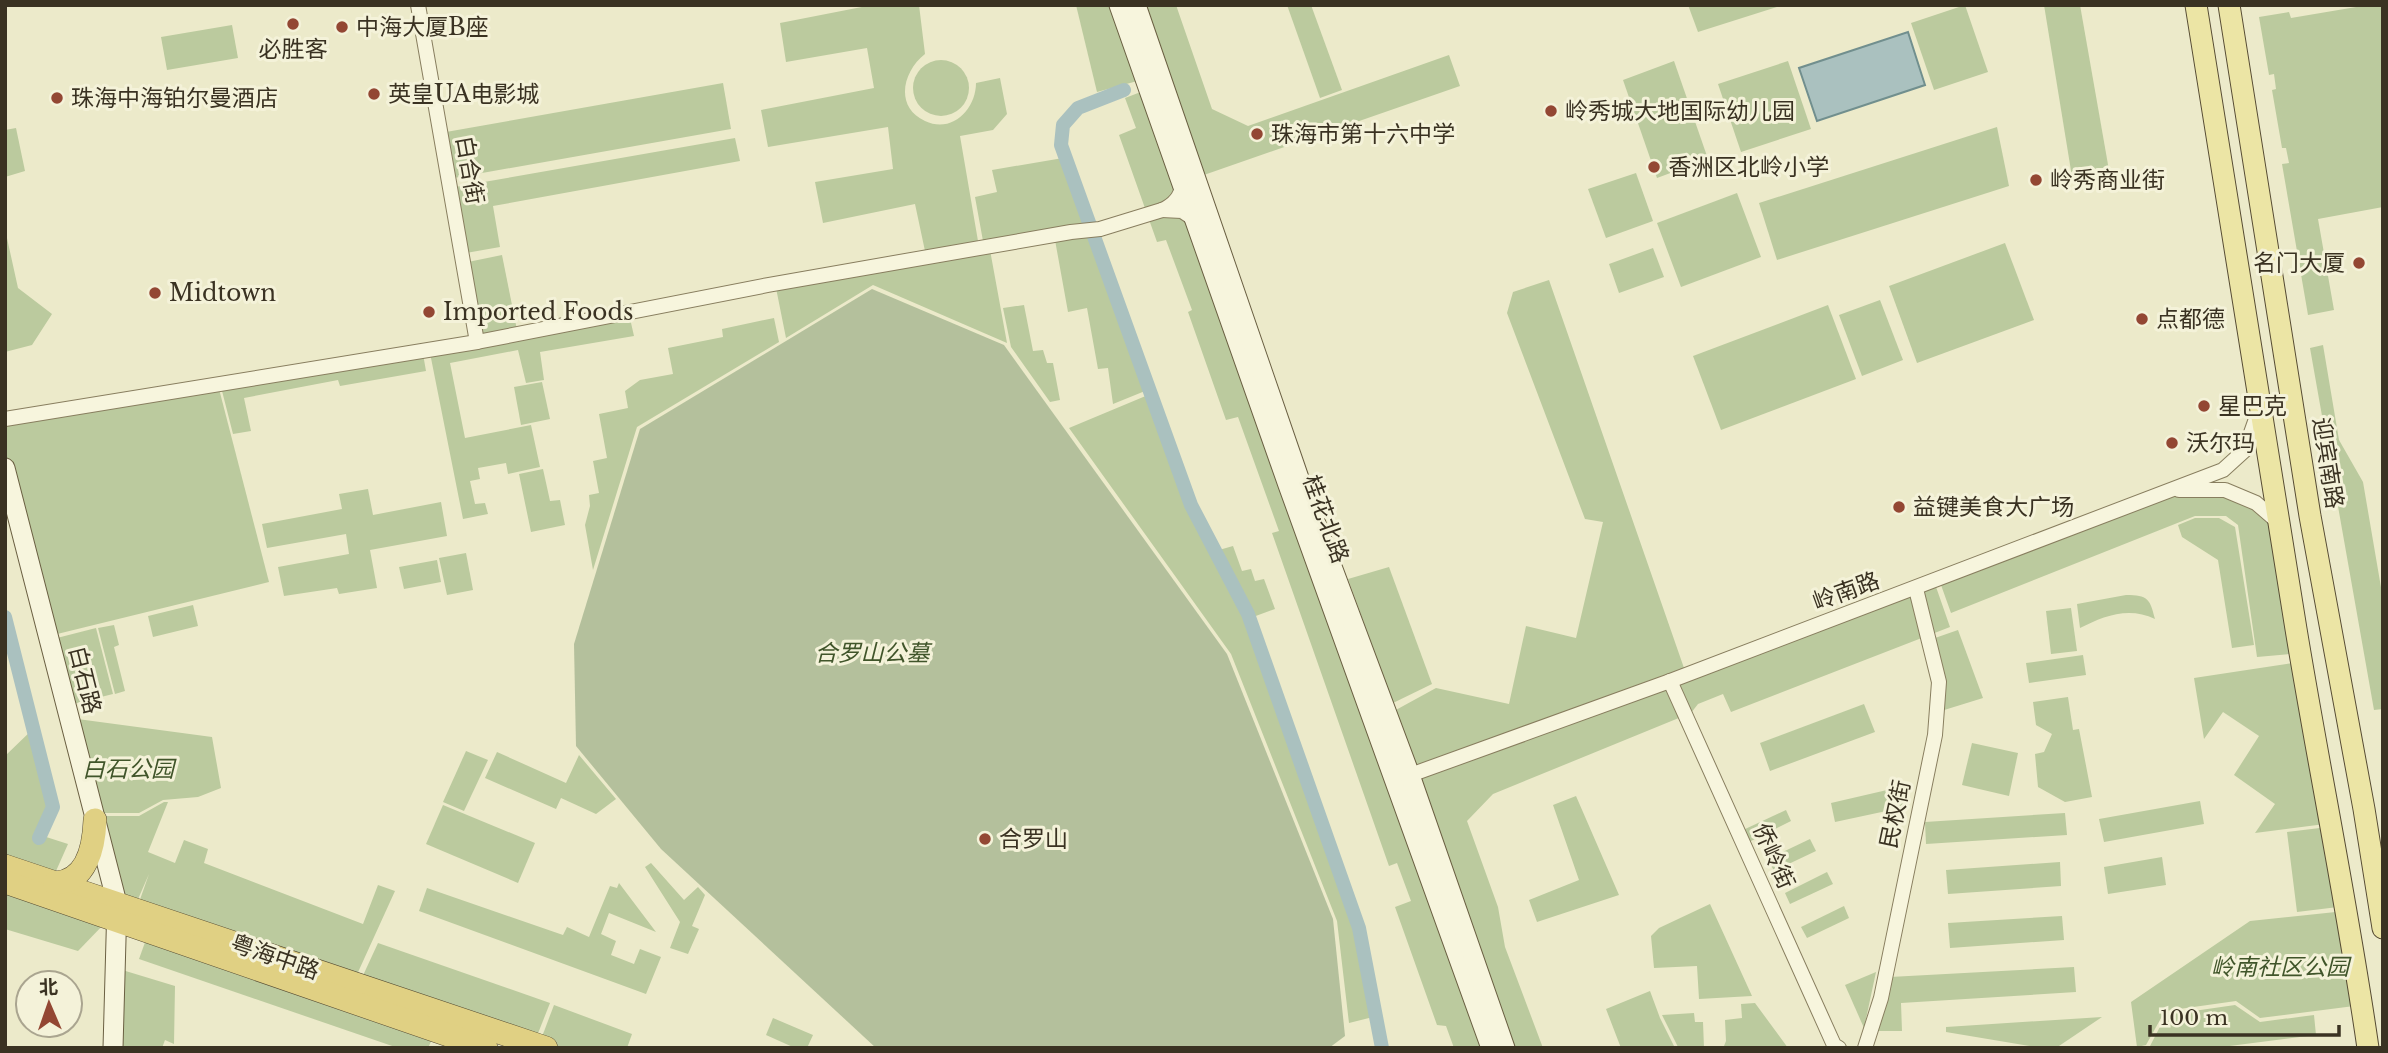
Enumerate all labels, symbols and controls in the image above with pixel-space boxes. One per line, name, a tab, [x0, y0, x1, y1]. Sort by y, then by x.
place label: 中海大厦B座	[356, 13, 489, 41]
marker: 必胜客	[285, 16, 301, 32]
marker: 中海大厦B座	[334, 19, 350, 35]
place label: 必胜客	[259, 35, 328, 63]
place label: 英皇UA电影城	[388, 80, 540, 108]
place label: 珠海中海铂尔曼酒店	[71, 84, 278, 112]
marker: 英皇UA电影城	[366, 86, 382, 102]
marker: 珠海中海铂尔曼酒店	[49, 90, 65, 106]
place label: 岭秀城大地国际幼儿园	[1565, 97, 1795, 125]
marker: 岭秀城大地国际幼儿园	[1543, 103, 1559, 119]
place label: 珠海市第十六中学	[1271, 120, 1455, 148]
marker: 珠海市第十六中学	[1249, 126, 1265, 142]
street label: 白合街	[450, 134, 490, 206]
place label: 香洲区北岭小学	[1668, 153, 1829, 181]
marker: 香洲区北岭小学	[1646, 159, 1662, 175]
place label: 岭秀商业街	[2050, 166, 2165, 194]
marker: 岭秀商业街	[2028, 172, 2044, 188]
place label: 名门大厦	[2253, 249, 2345, 277]
marker: 名门大厦	[2351, 255, 2367, 271]
place label: Midtown	[169, 279, 276, 307]
marker: Midtown	[147, 285, 163, 301]
place label: Imported Foods	[443, 298, 633, 326]
marker: Imported Foods	[421, 304, 437, 320]
place label: 点都德	[2156, 305, 2225, 333]
marker: 点都德	[2134, 311, 2150, 327]
place label: 星巴克	[2218, 392, 2287, 420]
marker: 星巴克	[2196, 398, 2212, 414]
street label: 迎宾南路	[2307, 415, 2349, 511]
place label: 沃尔玛	[2186, 429, 2255, 457]
marker: 沃尔玛	[2164, 435, 2180, 451]
street label: 桂花北路	[1297, 471, 1355, 567]
place label: 益键美食大广场	[1913, 493, 2074, 521]
marker: 益键美食大广场	[1891, 499, 1907, 515]
street label: 岭南路	[1809, 566, 1883, 616]
park label: 合罗山公墓	[815, 639, 933, 667]
street label: 白石路	[63, 643, 107, 717]
park label: 白石公园	[82, 755, 177, 783]
street label: 民权街	[1874, 777, 1916, 851]
street label: 侨岭街	[1747, 819, 1801, 893]
place label: 合罗山	[999, 825, 1068, 853]
marker: 合罗山	[977, 831, 993, 847]
street label: 粤海中路	[227, 929, 323, 985]
park label: 岭南社区公园	[2211, 953, 2352, 981]
north arrow	[14, 969, 84, 1039]
text: 北	[39, 976, 58, 999]
scale bar	[2150, 993, 2339, 1038]
text: 100 m	[2160, 1005, 2228, 1031]

